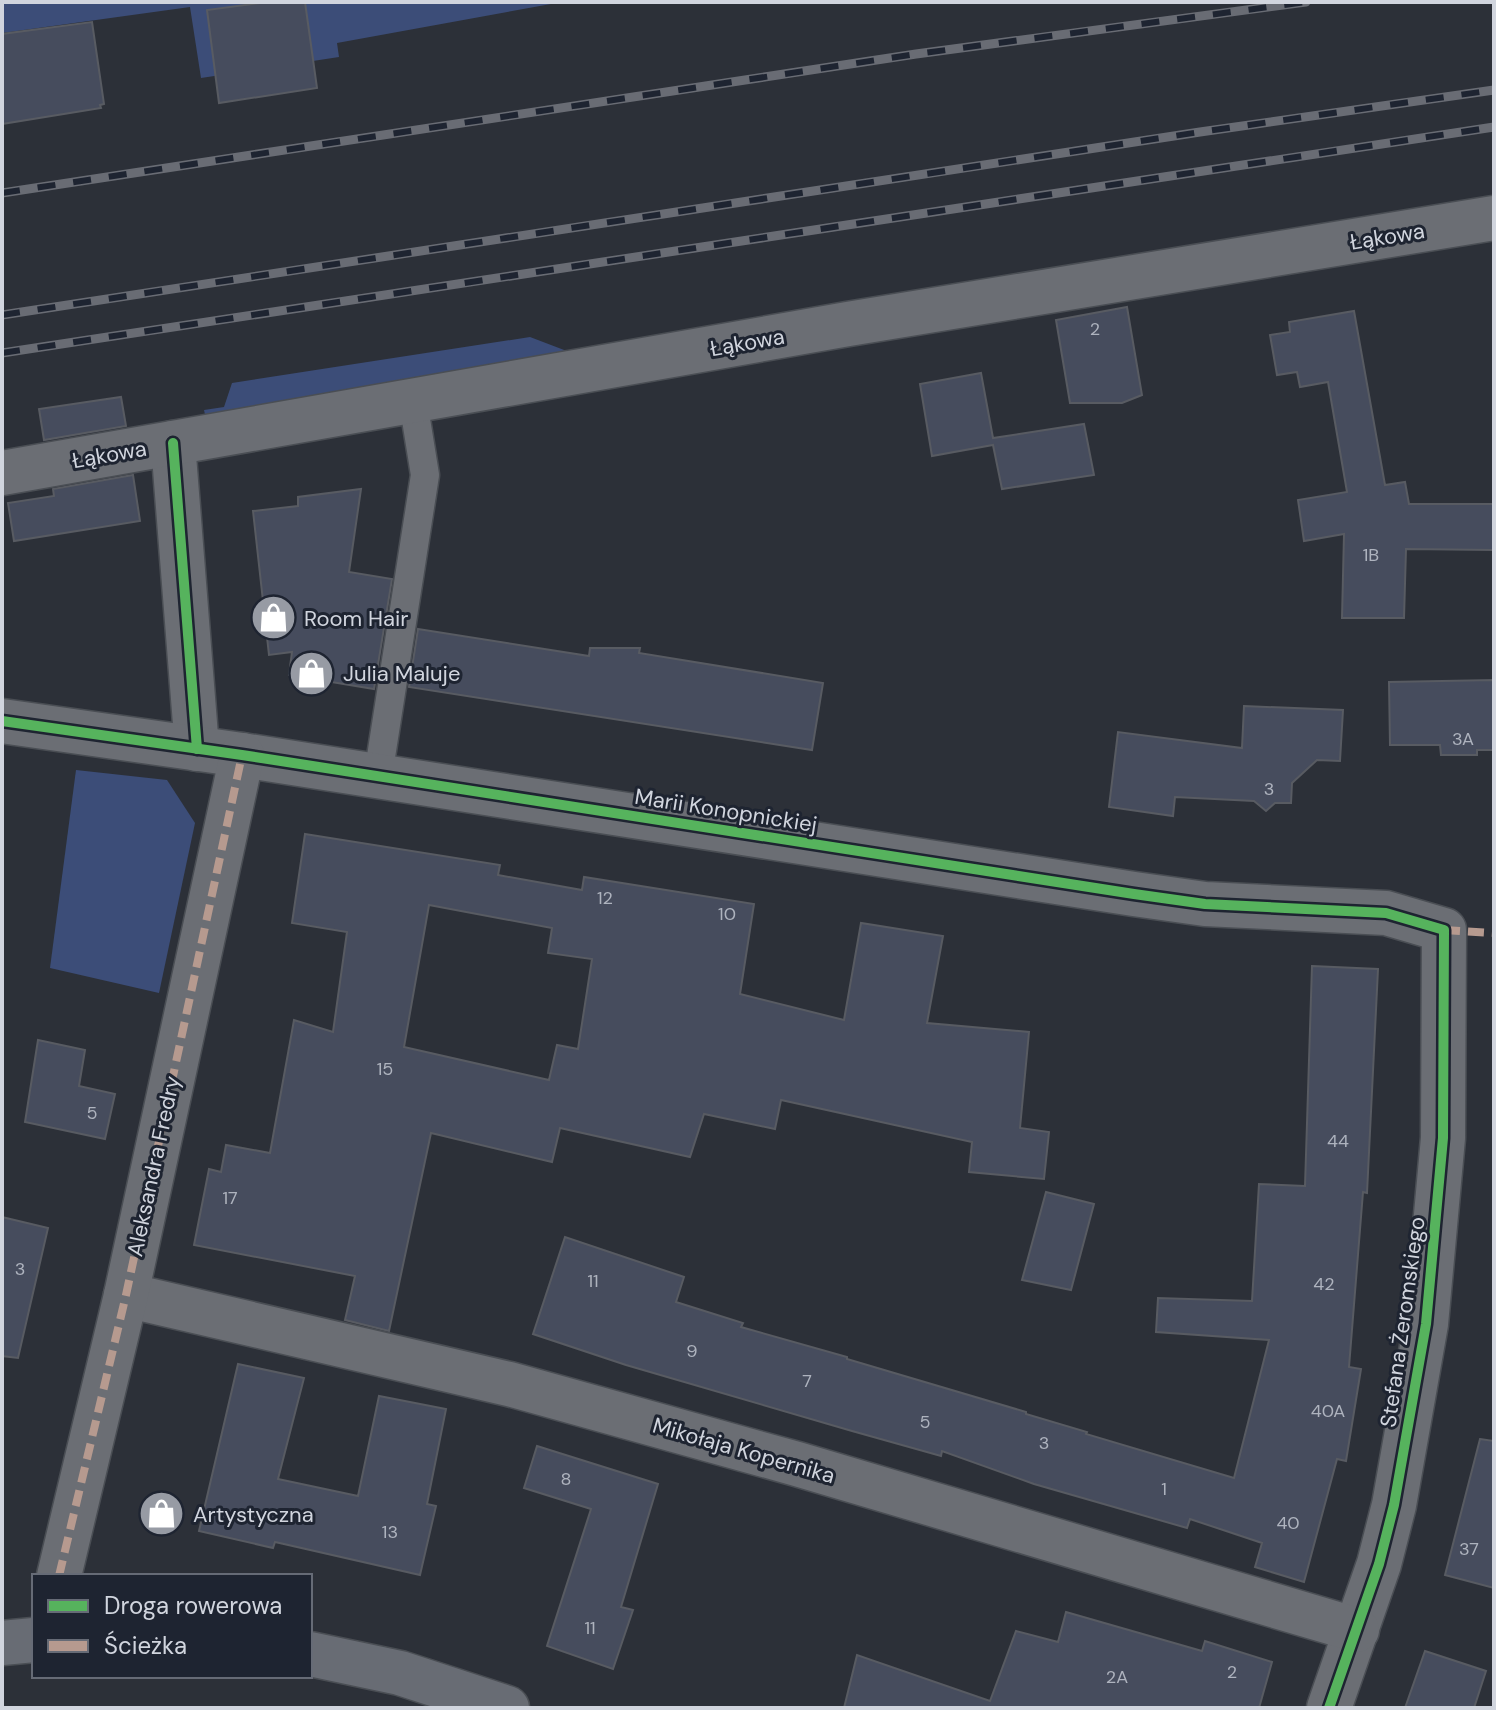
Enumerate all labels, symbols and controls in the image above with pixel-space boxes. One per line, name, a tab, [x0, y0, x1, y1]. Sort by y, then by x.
street label: Łąkowa	[1348, 216, 1427, 257]
house number: 2	[1090, 317, 1100, 341]
street label: Łąkowa	[707, 322, 787, 363]
street label: Łąkowa	[69, 434, 149, 475]
house number: 1B	[1363, 543, 1379, 567]
shop icon: Room Hair	[249, 594, 297, 642]
place label: Room Hair	[304, 604, 408, 633]
shop icon: Julia Maluje	[288, 649, 336, 697]
place label: Julia Maluje	[343, 659, 460, 688]
house number: 3A	[1452, 727, 1474, 751]
house number: 3	[1264, 777, 1274, 801]
street label: Marii Konopnickiej	[633, 782, 819, 839]
house number: 12	[597, 886, 613, 910]
house number: 10	[718, 902, 736, 926]
house number: 15	[377, 1057, 393, 1081]
street label: Aleksandra Fredry	[120, 1073, 187, 1259]
house number: 5	[87, 1101, 97, 1125]
house number: 44	[1327, 1129, 1349, 1153]
house number: 17	[222, 1186, 238, 1210]
street label: Stefana Żeromskiego	[1373, 1215, 1432, 1429]
house number: 3	[15, 1257, 25, 1281]
house number: 11	[587, 1269, 599, 1293]
house number: 42	[1313, 1272, 1335, 1296]
house number: 9	[686, 1339, 698, 1363]
house number: 7	[802, 1369, 812, 1393]
house number: 40A	[1311, 1399, 1345, 1423]
house number: 5	[920, 1410, 930, 1434]
street label: Mikołaja Kopernika	[649, 1411, 838, 1490]
house number: 3	[1039, 1431, 1049, 1455]
house number: 8	[561, 1467, 571, 1491]
house number: 1	[1161, 1477, 1167, 1501]
shop icon: Artystyczna	[138, 1490, 186, 1538]
place label: Artystyczna	[193, 1500, 314, 1529]
house number: 40	[1276, 1511, 1300, 1535]
house number: 13	[382, 1520, 398, 1544]
house number: 37	[1459, 1537, 1479, 1561]
legend	[32, 1574, 312, 1678]
text: Droga rowerowa	[104, 1590, 282, 1621]
house number: 11	[584, 1616, 596, 1640]
text: Ścieżka	[104, 1630, 187, 1661]
house number: 2	[1227, 1660, 1237, 1684]
house number: 2A	[1106, 1665, 1128, 1689]

